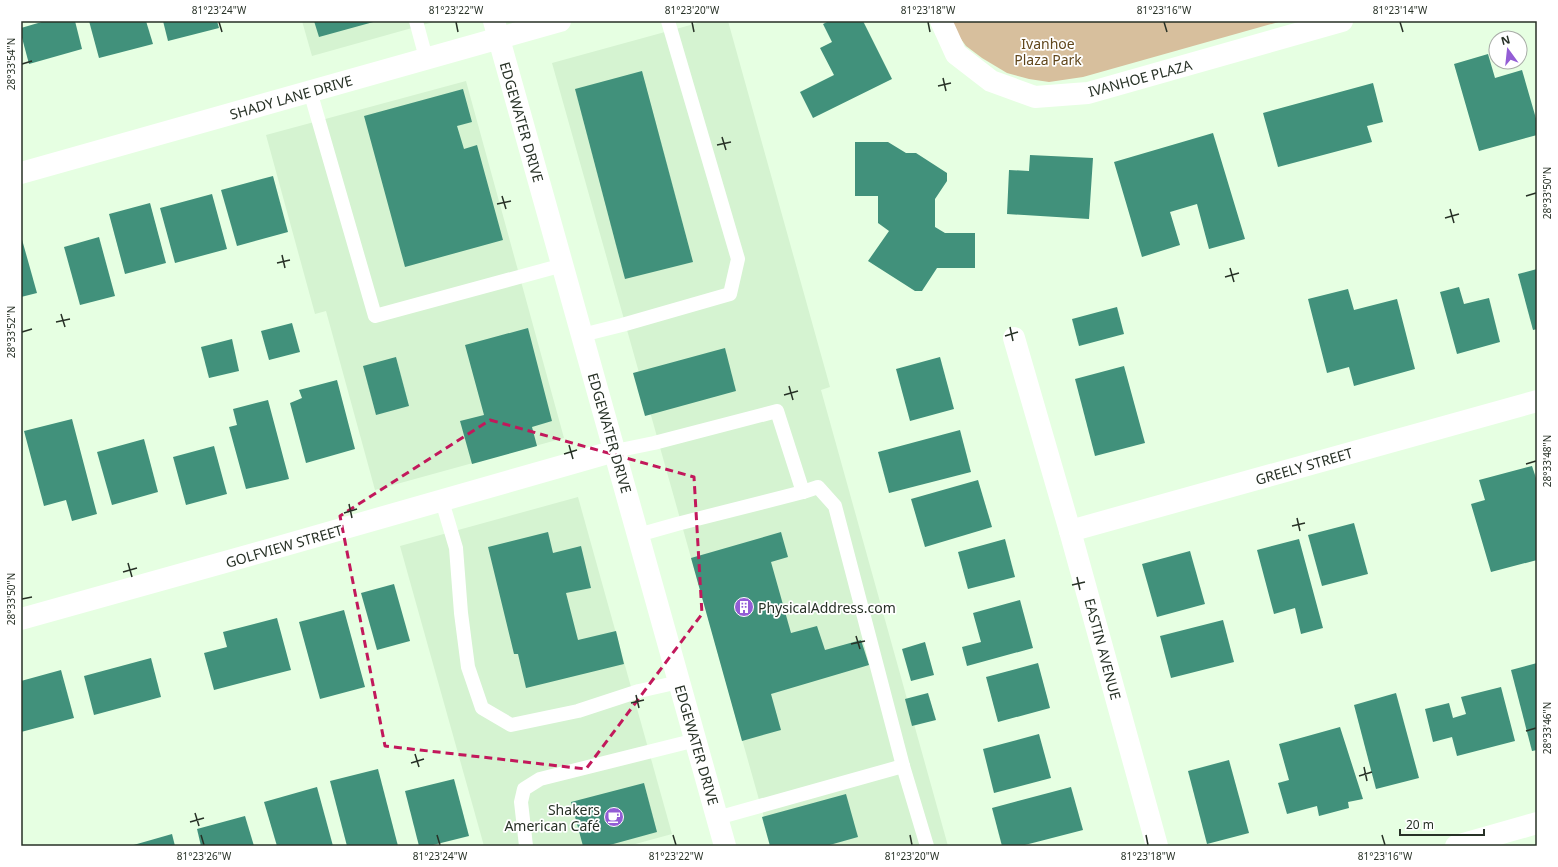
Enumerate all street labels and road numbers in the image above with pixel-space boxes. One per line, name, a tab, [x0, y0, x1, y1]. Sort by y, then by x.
street label: IVANHOE PLAZA	[1086, 55, 1194, 101]
street label: EDGEWATER DRIVE	[496, 60, 548, 184]
street label: SHADY LANE DRIVE	[227, 70, 355, 124]
street label: EDGEWATER DRIVE	[584, 371, 636, 495]
street label: GREELY STREET	[1253, 443, 1355, 489]
street label: GOLFVIEW STREET	[223, 520, 345, 572]
street label: EASTIN AVENUE	[1080, 596, 1126, 702]
street label: EDGEWATER DRIVE	[671, 683, 723, 807]

